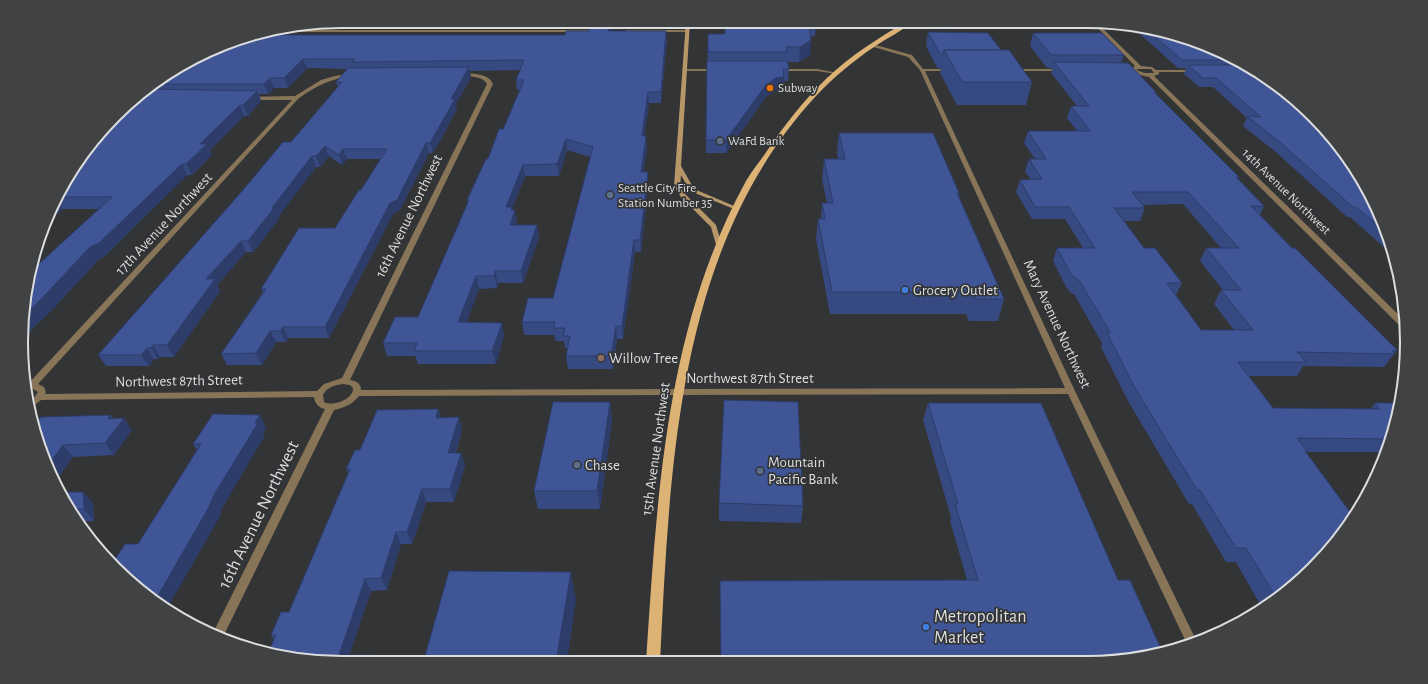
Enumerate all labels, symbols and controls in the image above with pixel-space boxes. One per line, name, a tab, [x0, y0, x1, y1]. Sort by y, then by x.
place label: Subway	[778, 82, 818, 95]
marker: Subway	[765, 83, 775, 93]
place label: WaFd Bank	[728, 135, 785, 148]
marker: WaFd Bank	[715, 136, 725, 146]
street label: 14th Avenue Northwest	[1239, 147, 1333, 237]
street label: 16th Avenue Northwest	[373, 152, 445, 280]
street label: 17th Avenue Northwest	[113, 170, 215, 278]
place label: Seattle City Fire Station Number 35	[618, 182, 712, 210]
marker: Seattle City Fire Station Number 35	[605, 190, 615, 200]
street label: Mary Avenue Northwest	[1021, 257, 1093, 391]
place label: Grocery Outlet	[913, 283, 998, 298]
marker: Grocery Outlet	[900, 285, 910, 295]
place label: Willow Tree	[609, 351, 678, 366]
marker: Willow Tree	[596, 353, 606, 363]
street label: Northwest 87th Street	[686, 371, 814, 386]
street label: Northwest 87th Street	[115, 372, 243, 390]
street label: 15th Avenue Northwest	[639, 381, 673, 516]
street label: 16th Avenue Northwest	[215, 438, 303, 592]
place label: Mountain Pacific Bank	[768, 455, 838, 487]
place label: Chase	[585, 458, 620, 473]
marker: Chase	[572, 460, 582, 470]
marker: Mountain Pacific Bank	[755, 466, 765, 476]
place label: Metropolitan Market	[934, 608, 1026, 647]
marker: Metropolitan Market	[921, 622, 931, 632]

